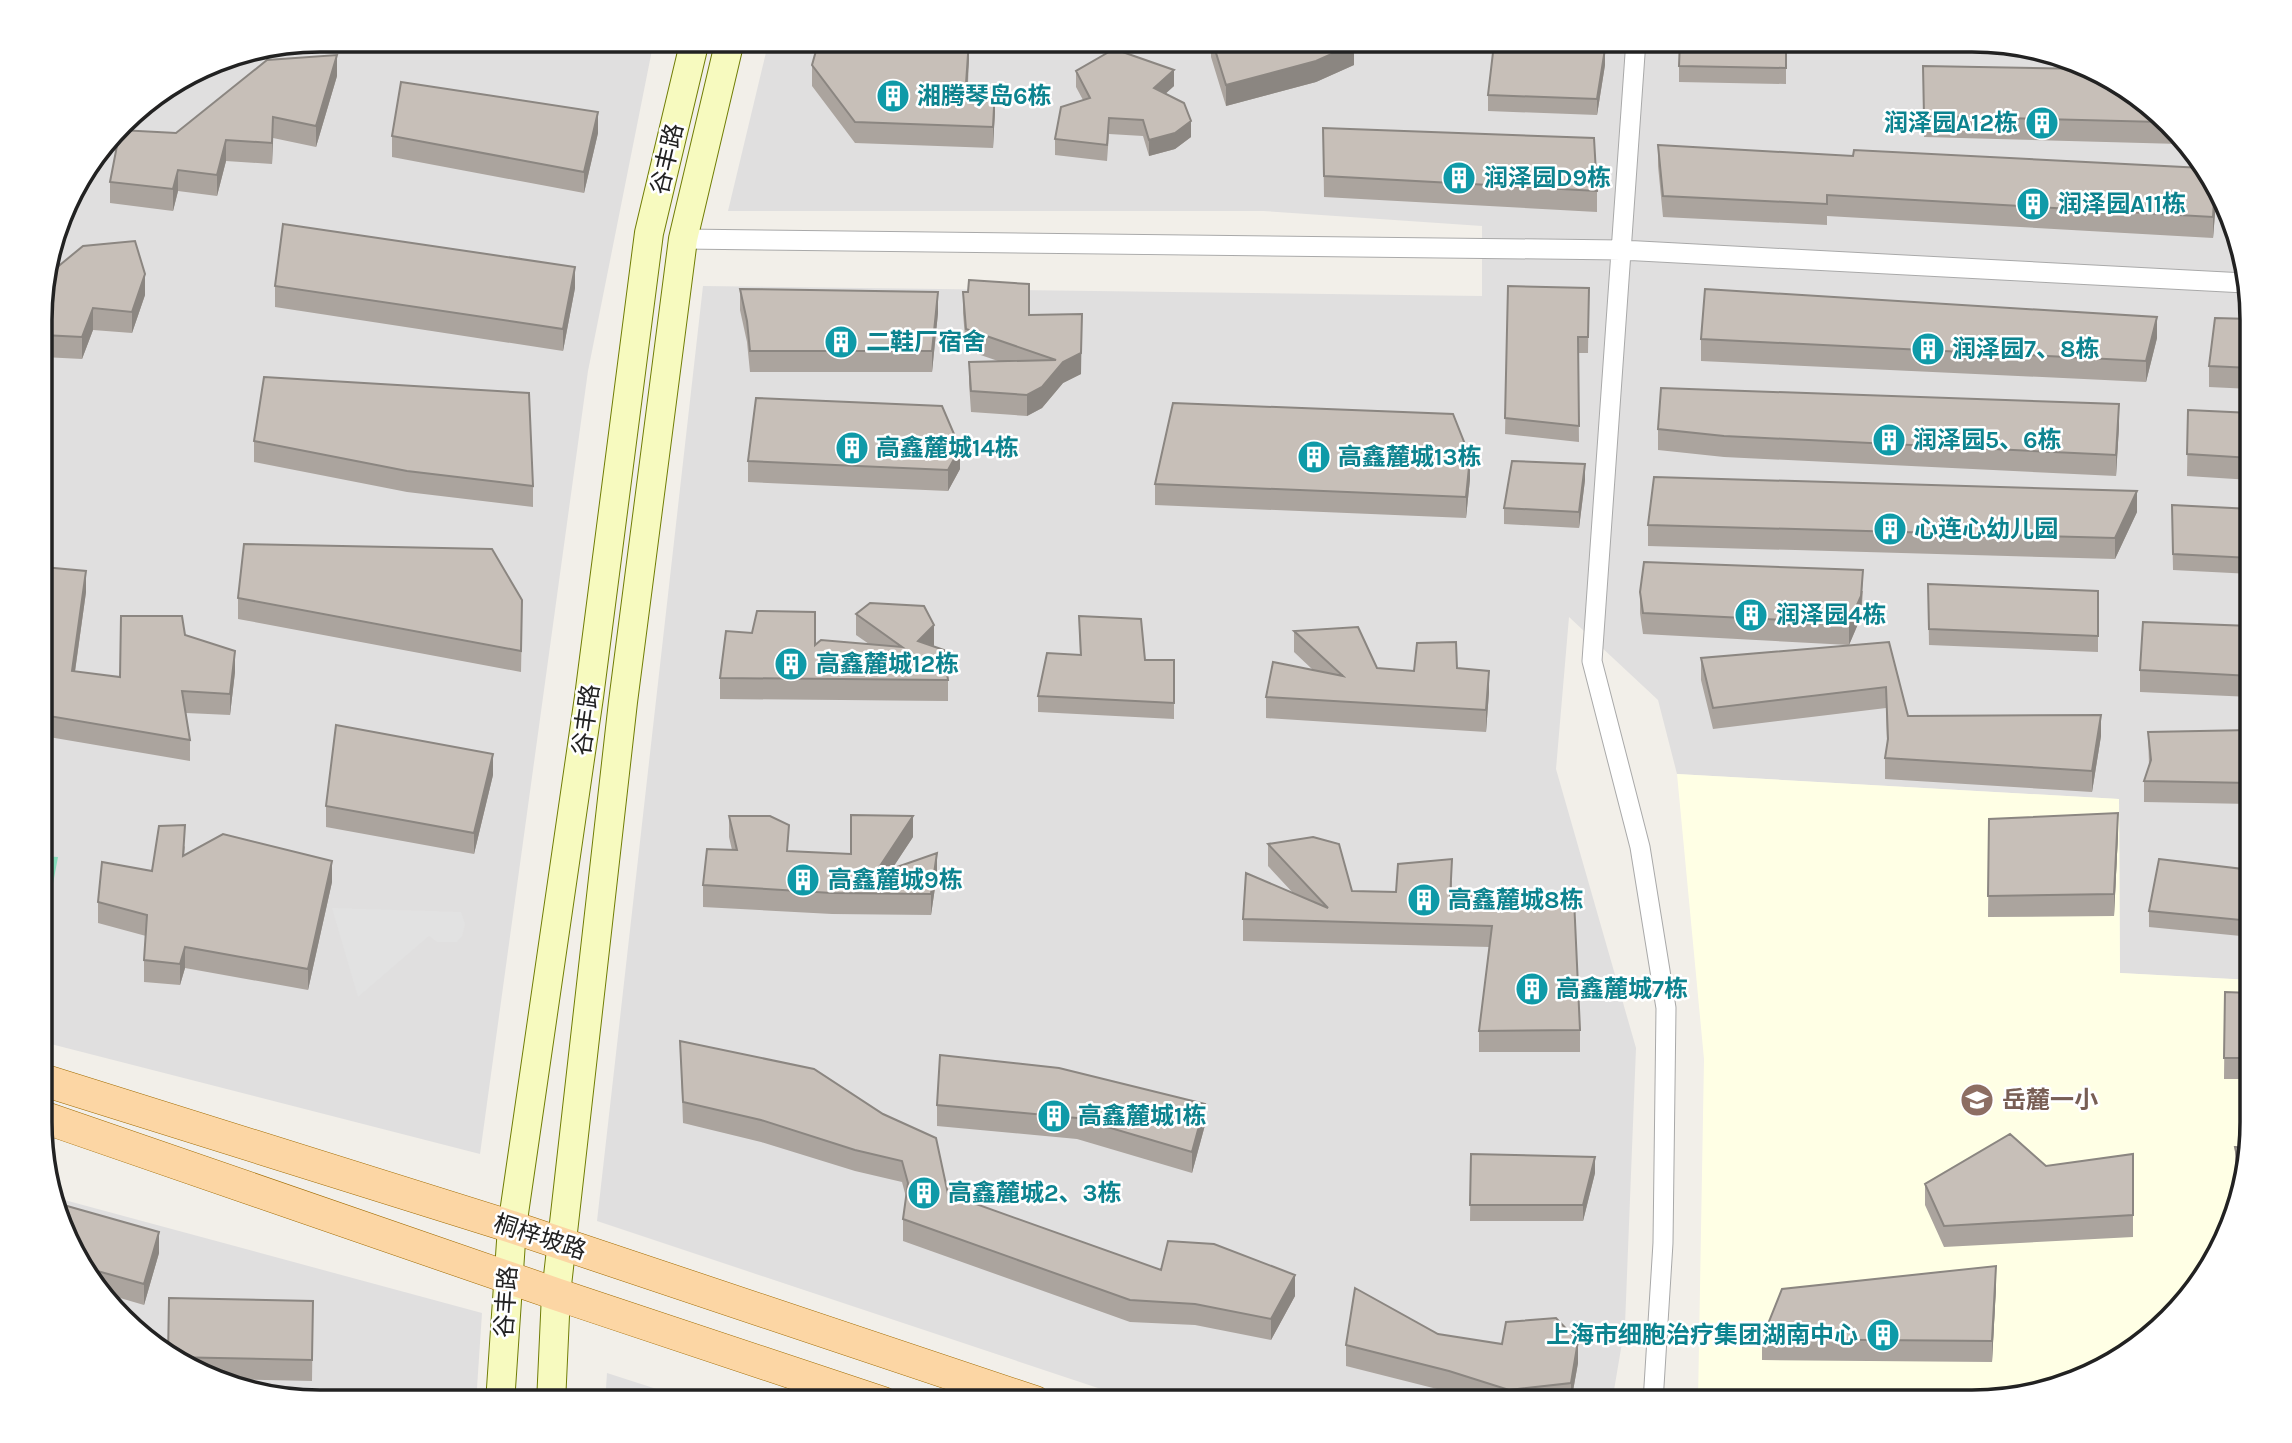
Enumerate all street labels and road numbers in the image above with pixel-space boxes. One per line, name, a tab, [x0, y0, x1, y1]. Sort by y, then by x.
street label: 谷丰路	[645, 121, 689, 197]
street label: 谷丰路	[567, 682, 605, 758]
street label: 桐梓坡路	[490, 1209, 590, 1265]
street label: 谷丰路	[490, 1265, 522, 1339]

